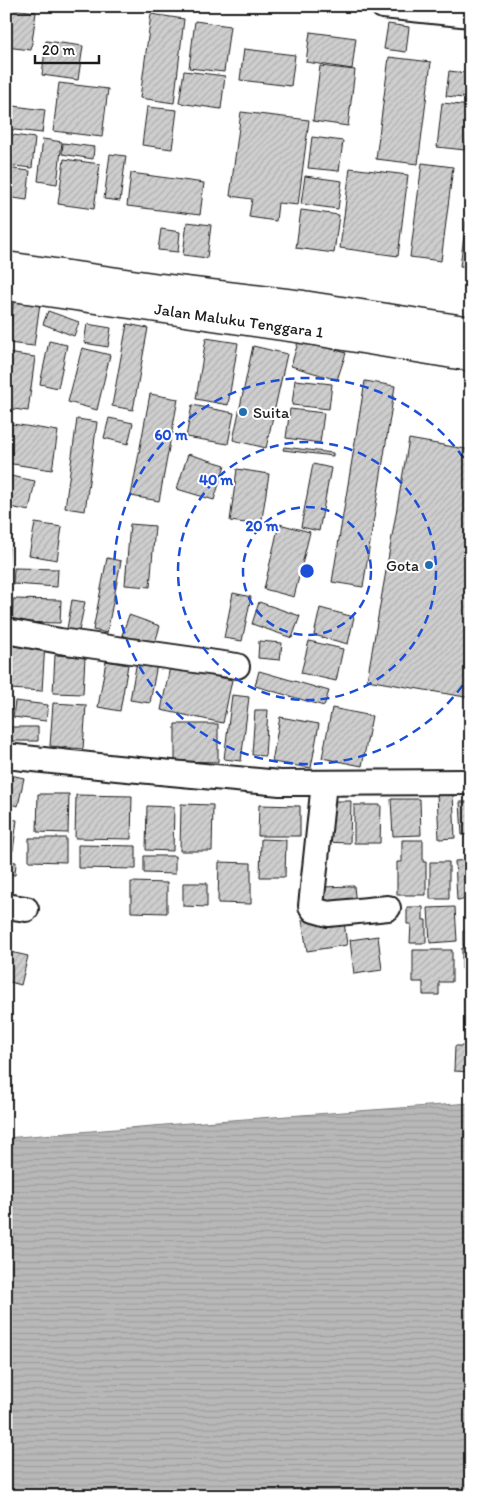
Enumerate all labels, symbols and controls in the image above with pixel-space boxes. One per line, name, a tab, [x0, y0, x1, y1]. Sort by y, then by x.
scale bar	[35, 32, 99, 64]
text: 20 m	[42, 41, 76, 59]
street label: Jalan Maluku Tenggara 1	[153, 299, 325, 342]
place label: Suita	[253, 403, 290, 422]
marker: Suita	[237, 406, 249, 418]
text: 60 m	[154, 426, 188, 444]
text: 40 m	[199, 471, 234, 489]
text: 20 m	[245, 517, 279, 535]
place label: Gota	[386, 556, 419, 575]
marker: Gota	[423, 559, 435, 571]
centre of rings	[298, 562, 316, 580]

